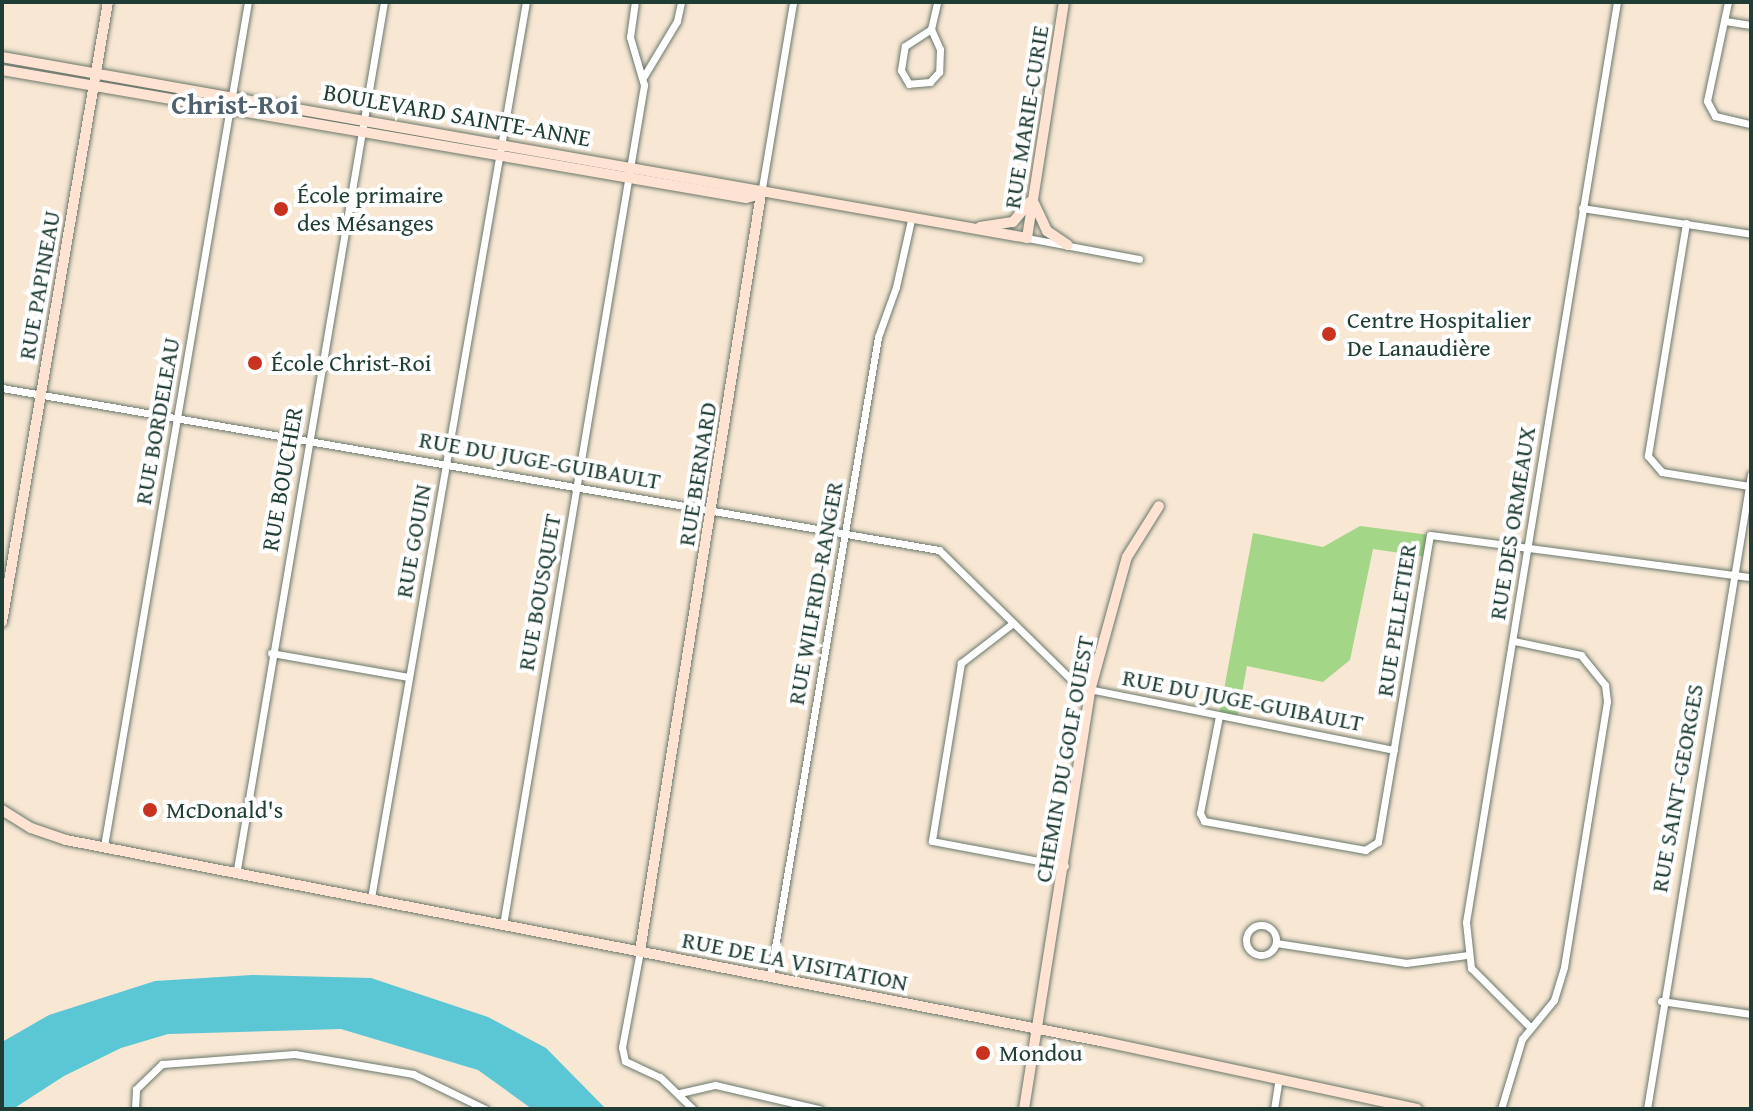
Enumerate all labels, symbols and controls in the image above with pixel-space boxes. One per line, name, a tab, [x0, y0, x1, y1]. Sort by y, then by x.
street label: RUE MARIE-CURIE	[997, 23, 1055, 211]
street label: BOULEVARD SAINTE-ANNE	[321, 77, 593, 153]
district label: Christ-Roi	[171, 87, 299, 121]
place label: École primaire des Mésanges	[297, 181, 443, 237]
marker: École primaire des Mésanges	[272, 200, 290, 218]
street label: RUE PAPINEAU	[12, 208, 66, 362]
place label: Centre Hospitalier De Lanaudière	[1347, 306, 1531, 362]
marker: Centre Hospitalier De Lanaudière	[1318, 323, 1340, 345]
street label: RUE BORDELEAU	[128, 335, 186, 507]
place label: École Christ-Roi	[271, 349, 432, 377]
marker: École Christ-Roi	[246, 354, 264, 372]
street label: RUE BERNARD	[671, 400, 723, 548]
street label: RUE BOUCHER	[255, 405, 309, 553]
street label: RUE DES ORMEAUX	[1483, 424, 1541, 622]
street label: RUE DU JUGE-GUIBAULT	[417, 425, 663, 495]
street label: RUE WILFRID-RANGER	[781, 479, 849, 707]
street label: RUE GOUIN	[389, 482, 437, 600]
street label: RUE BOUSQUET	[511, 511, 567, 673]
street label: RUE PELLETIER	[1370, 541, 1422, 699]
street label: CHEMIN DU GOLF OUEST	[1028, 633, 1100, 885]
street label: RUE DU JUGE-GUIBAULT	[1120, 663, 1366, 737]
street label: RUE SAINT-GEORGES	[1645, 682, 1709, 894]
place label: McDonald's	[166, 796, 283, 824]
marker: McDonald's	[141, 801, 159, 819]
street label: RUE DE LA VISITATION	[680, 925, 910, 997]
place label: Mondou	[999, 1039, 1082, 1067]
marker: Mondou	[974, 1044, 992, 1062]

